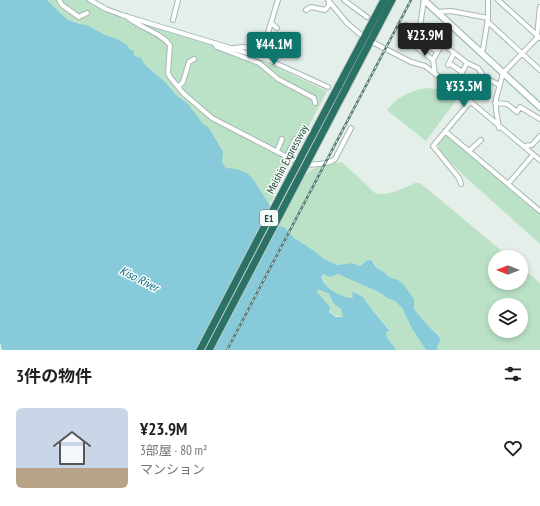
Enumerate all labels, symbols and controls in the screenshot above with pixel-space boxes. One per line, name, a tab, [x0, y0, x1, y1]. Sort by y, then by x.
pin: ¥23.9M	[392, 23, 458, 57]
text: ¥23.9M	[407, 27, 443, 44]
pin: ¥44.1M	[241, 32, 307, 66]
text: ¥44.1M	[256, 36, 292, 53]
pin: ¥33.5M	[431, 74, 497, 108]
text: ¥33.5M	[446, 78, 482, 95]
street label: Meishin Expressway	[263, 121, 311, 196]
road number: E1	[260, 210, 278, 226]
north arrow	[488, 250, 528, 290]
map controls	[488, 250, 528, 338]
water label: Kiso River	[117, 262, 163, 295]
button: layers	[488, 298, 528, 338]
icon: filters	[502, 363, 524, 385]
text: 3件の物件	[16, 365, 92, 387]
text: ¥23.9M	[140, 418, 187, 440]
icon: home	[48, 424, 96, 472]
icon: heart	[502, 437, 524, 459]
text: 3部屋 · 80 m²	[140, 442, 207, 459]
text: マンション	[140, 461, 205, 478]

